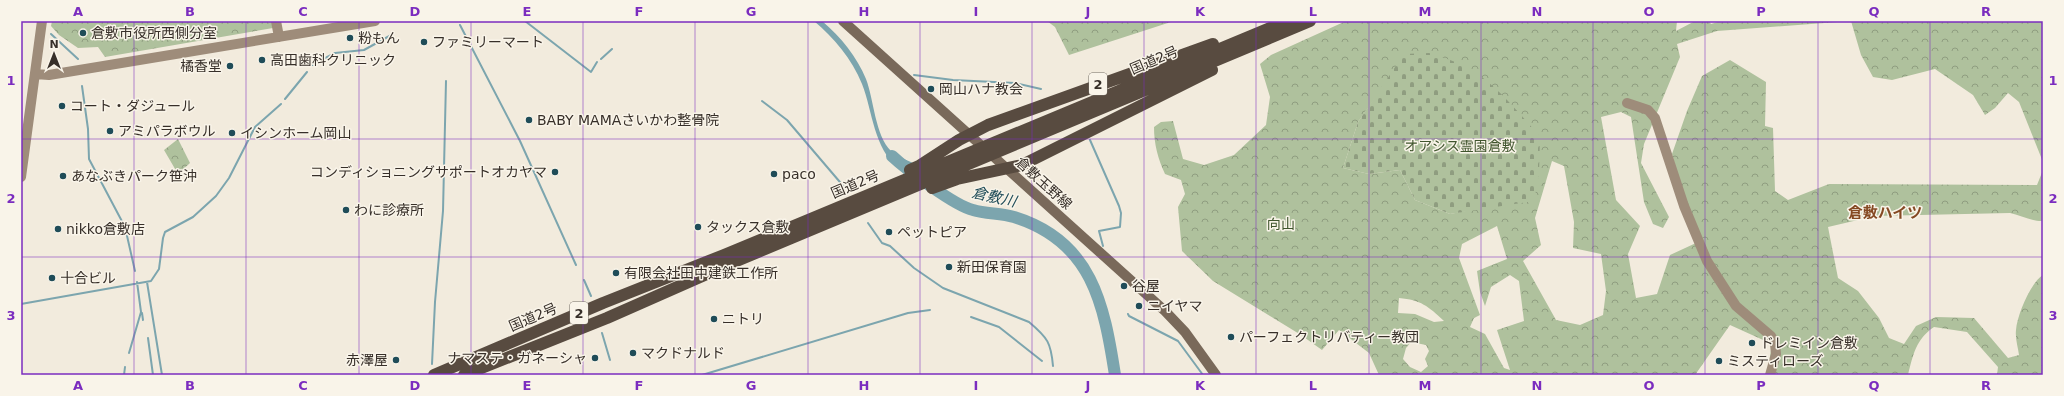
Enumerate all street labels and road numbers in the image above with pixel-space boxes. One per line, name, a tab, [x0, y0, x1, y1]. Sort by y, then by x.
street label: 国道2号	[1127, 43, 1181, 77]
road number: 2	[1089, 73, 1107, 95]
street label: 倉敷玉野線	[1013, 154, 1075, 212]
street label: 国道2号	[828, 167, 882, 201]
street label: 国道2号	[506, 300, 560, 334]
road number: 2	[570, 302, 588, 324]

